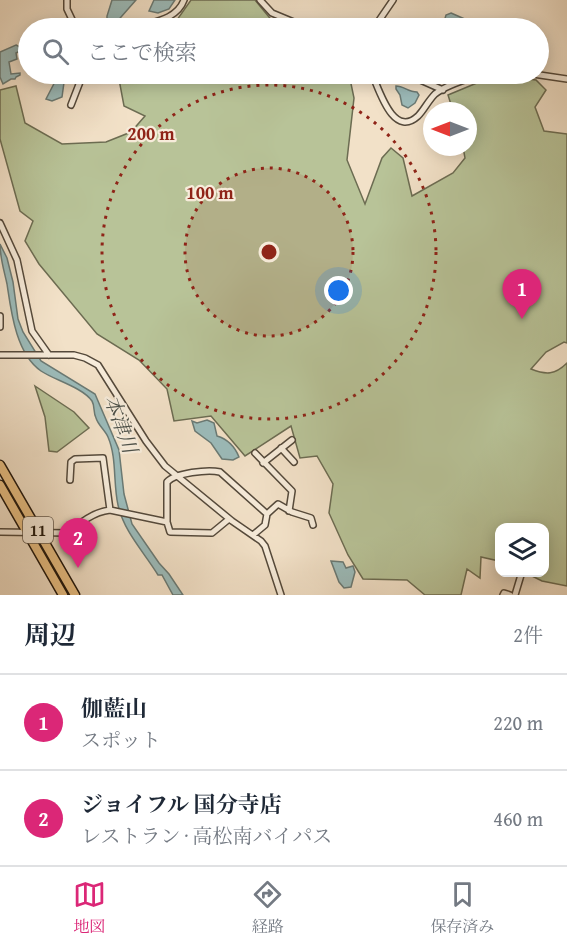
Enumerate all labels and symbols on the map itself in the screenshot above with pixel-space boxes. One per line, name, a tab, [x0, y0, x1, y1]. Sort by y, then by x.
north arrow	[423, 102, 477, 156]
text: 200 m	[127, 120, 175, 147]
text: 100 m	[186, 179, 234, 206]
centre of rings	[259, 242, 279, 262]
pin: 1	[502, 270, 542, 319]
your location	[324, 276, 353, 305]
water label: 本津川	[98, 391, 146, 459]
road number: 11	[23, 517, 53, 543]
pin: 2	[58, 518, 98, 568]

